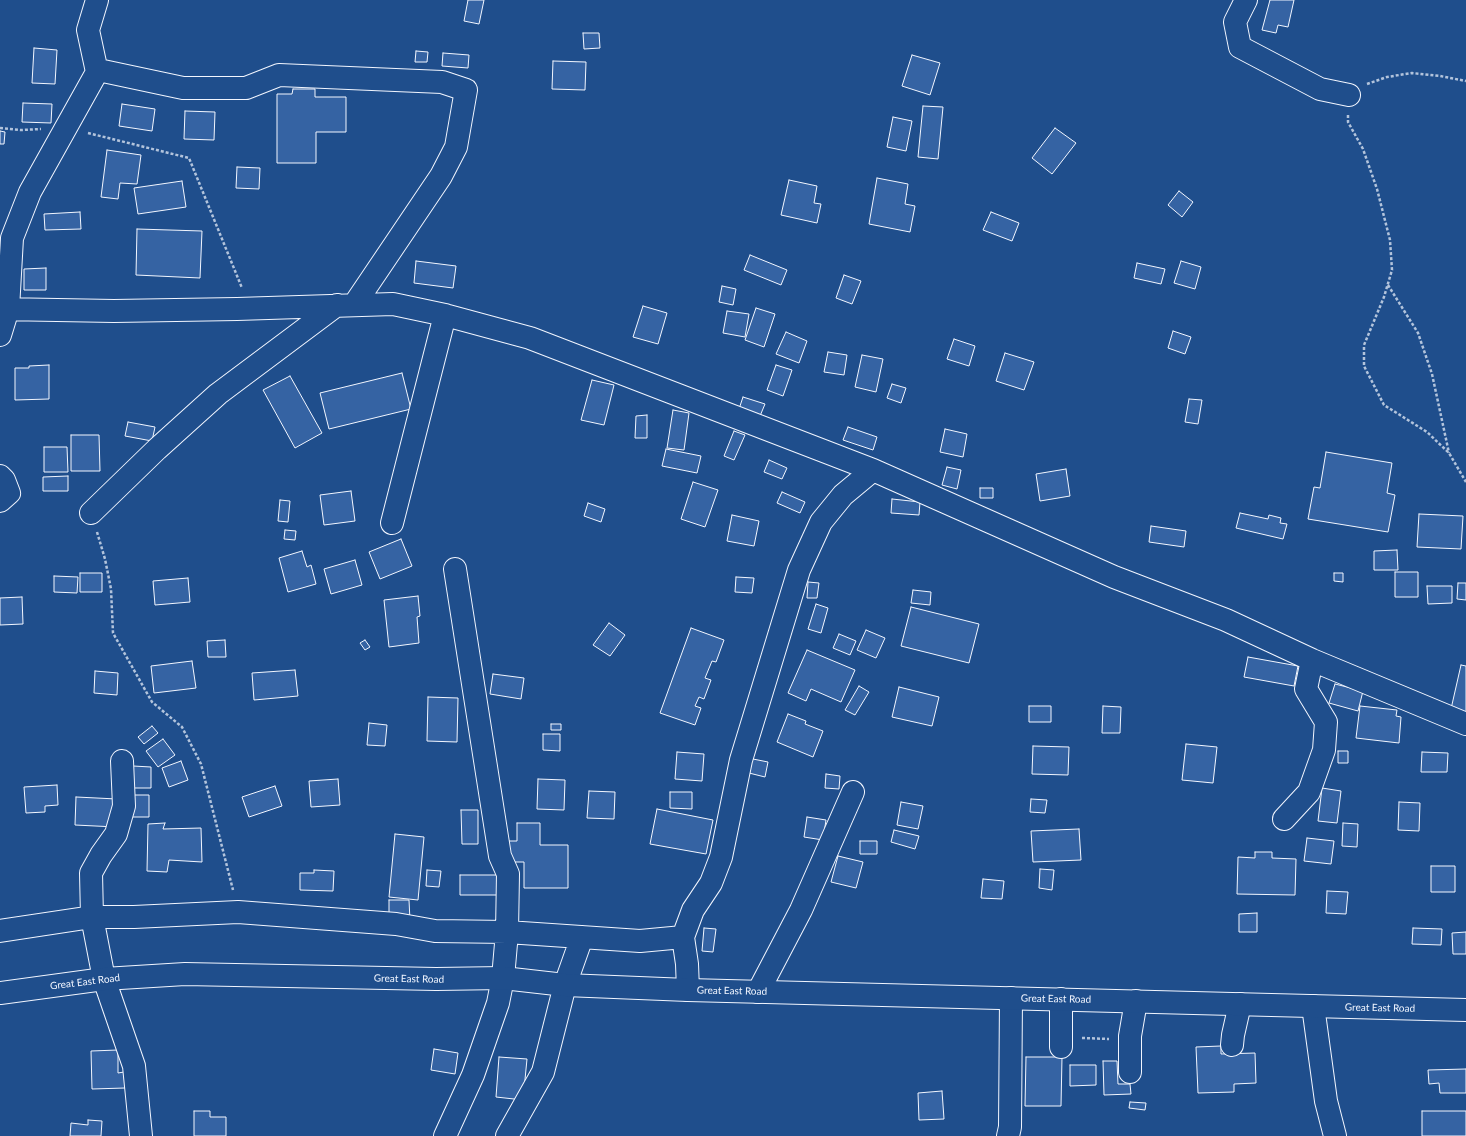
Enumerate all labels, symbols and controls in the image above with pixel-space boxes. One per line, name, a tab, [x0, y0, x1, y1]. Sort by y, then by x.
street label: Great East Road	[49, 972, 121, 992]
street label: Great East Road	[374, 972, 444, 986]
street label: Great East Road	[697, 984, 767, 998]
street label: Great East Road	[1021, 992, 1091, 1006]
street label: Great East Road	[1345, 1001, 1415, 1015]

